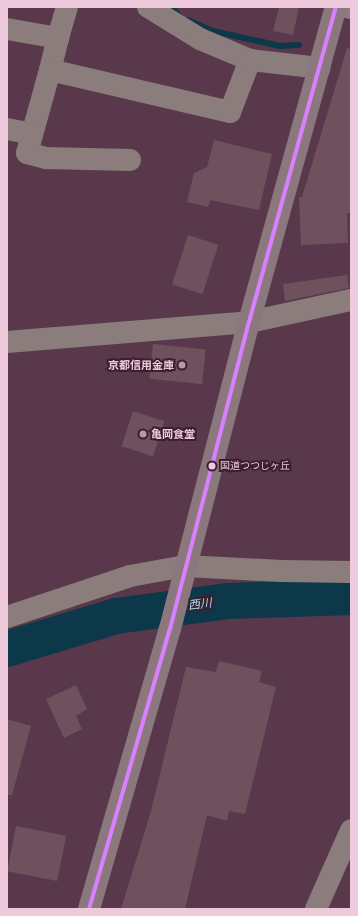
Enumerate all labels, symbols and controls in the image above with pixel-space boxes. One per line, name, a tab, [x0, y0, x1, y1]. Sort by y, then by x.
place label: 京都信用金庫	[108, 358, 174, 372]
marker: 京都信用金庫	[177, 360, 187, 370]
place label: 亀岡食堂	[151, 427, 195, 441]
marker: 亀岡食堂	[138, 429, 148, 439]
place label: 国道つつじヶ丘	[220, 460, 290, 472]
marker: 国道つつじヶ丘	[207, 461, 217, 471]
water label: 西川	[187, 596, 213, 614]

